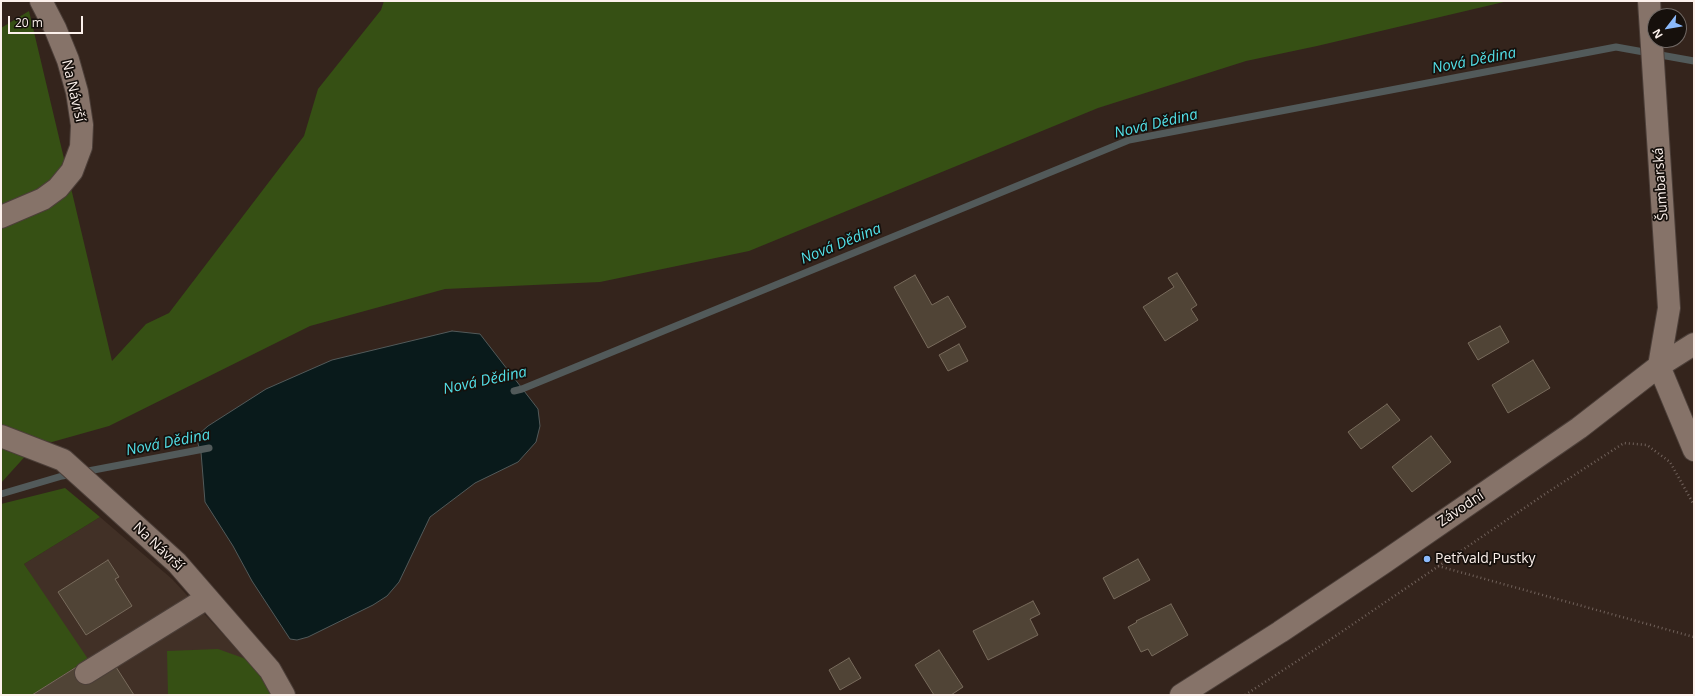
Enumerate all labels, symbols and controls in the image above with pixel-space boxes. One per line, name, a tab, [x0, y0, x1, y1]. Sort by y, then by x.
scale bar	[10, 8, 85, 34]
north arrow	[1647, 8, 1687, 48]
text: 20 m	[15, 14, 43, 31]
text: N	[1648, 26, 1666, 42]
water label: Nová Dědina	[1430, 44, 1518, 78]
street label: Na Návrší	[58, 58, 88, 124]
water label: Nová Dědina	[1112, 106, 1200, 142]
street label: Šumbarská	[1650, 147, 1672, 221]
water label: Nová Dědina	[798, 220, 884, 268]
water label: Nová Dědina	[441, 363, 529, 399]
water label: Nová Dědina	[124, 426, 212, 460]
street label: Závodní	[1435, 488, 1487, 530]
street label: Na Návrší	[129, 519, 187, 575]
place label: Petřvald,Pustky	[1435, 551, 1536, 567]
marker: Petřvald,Pustky	[1422, 554, 1432, 564]

